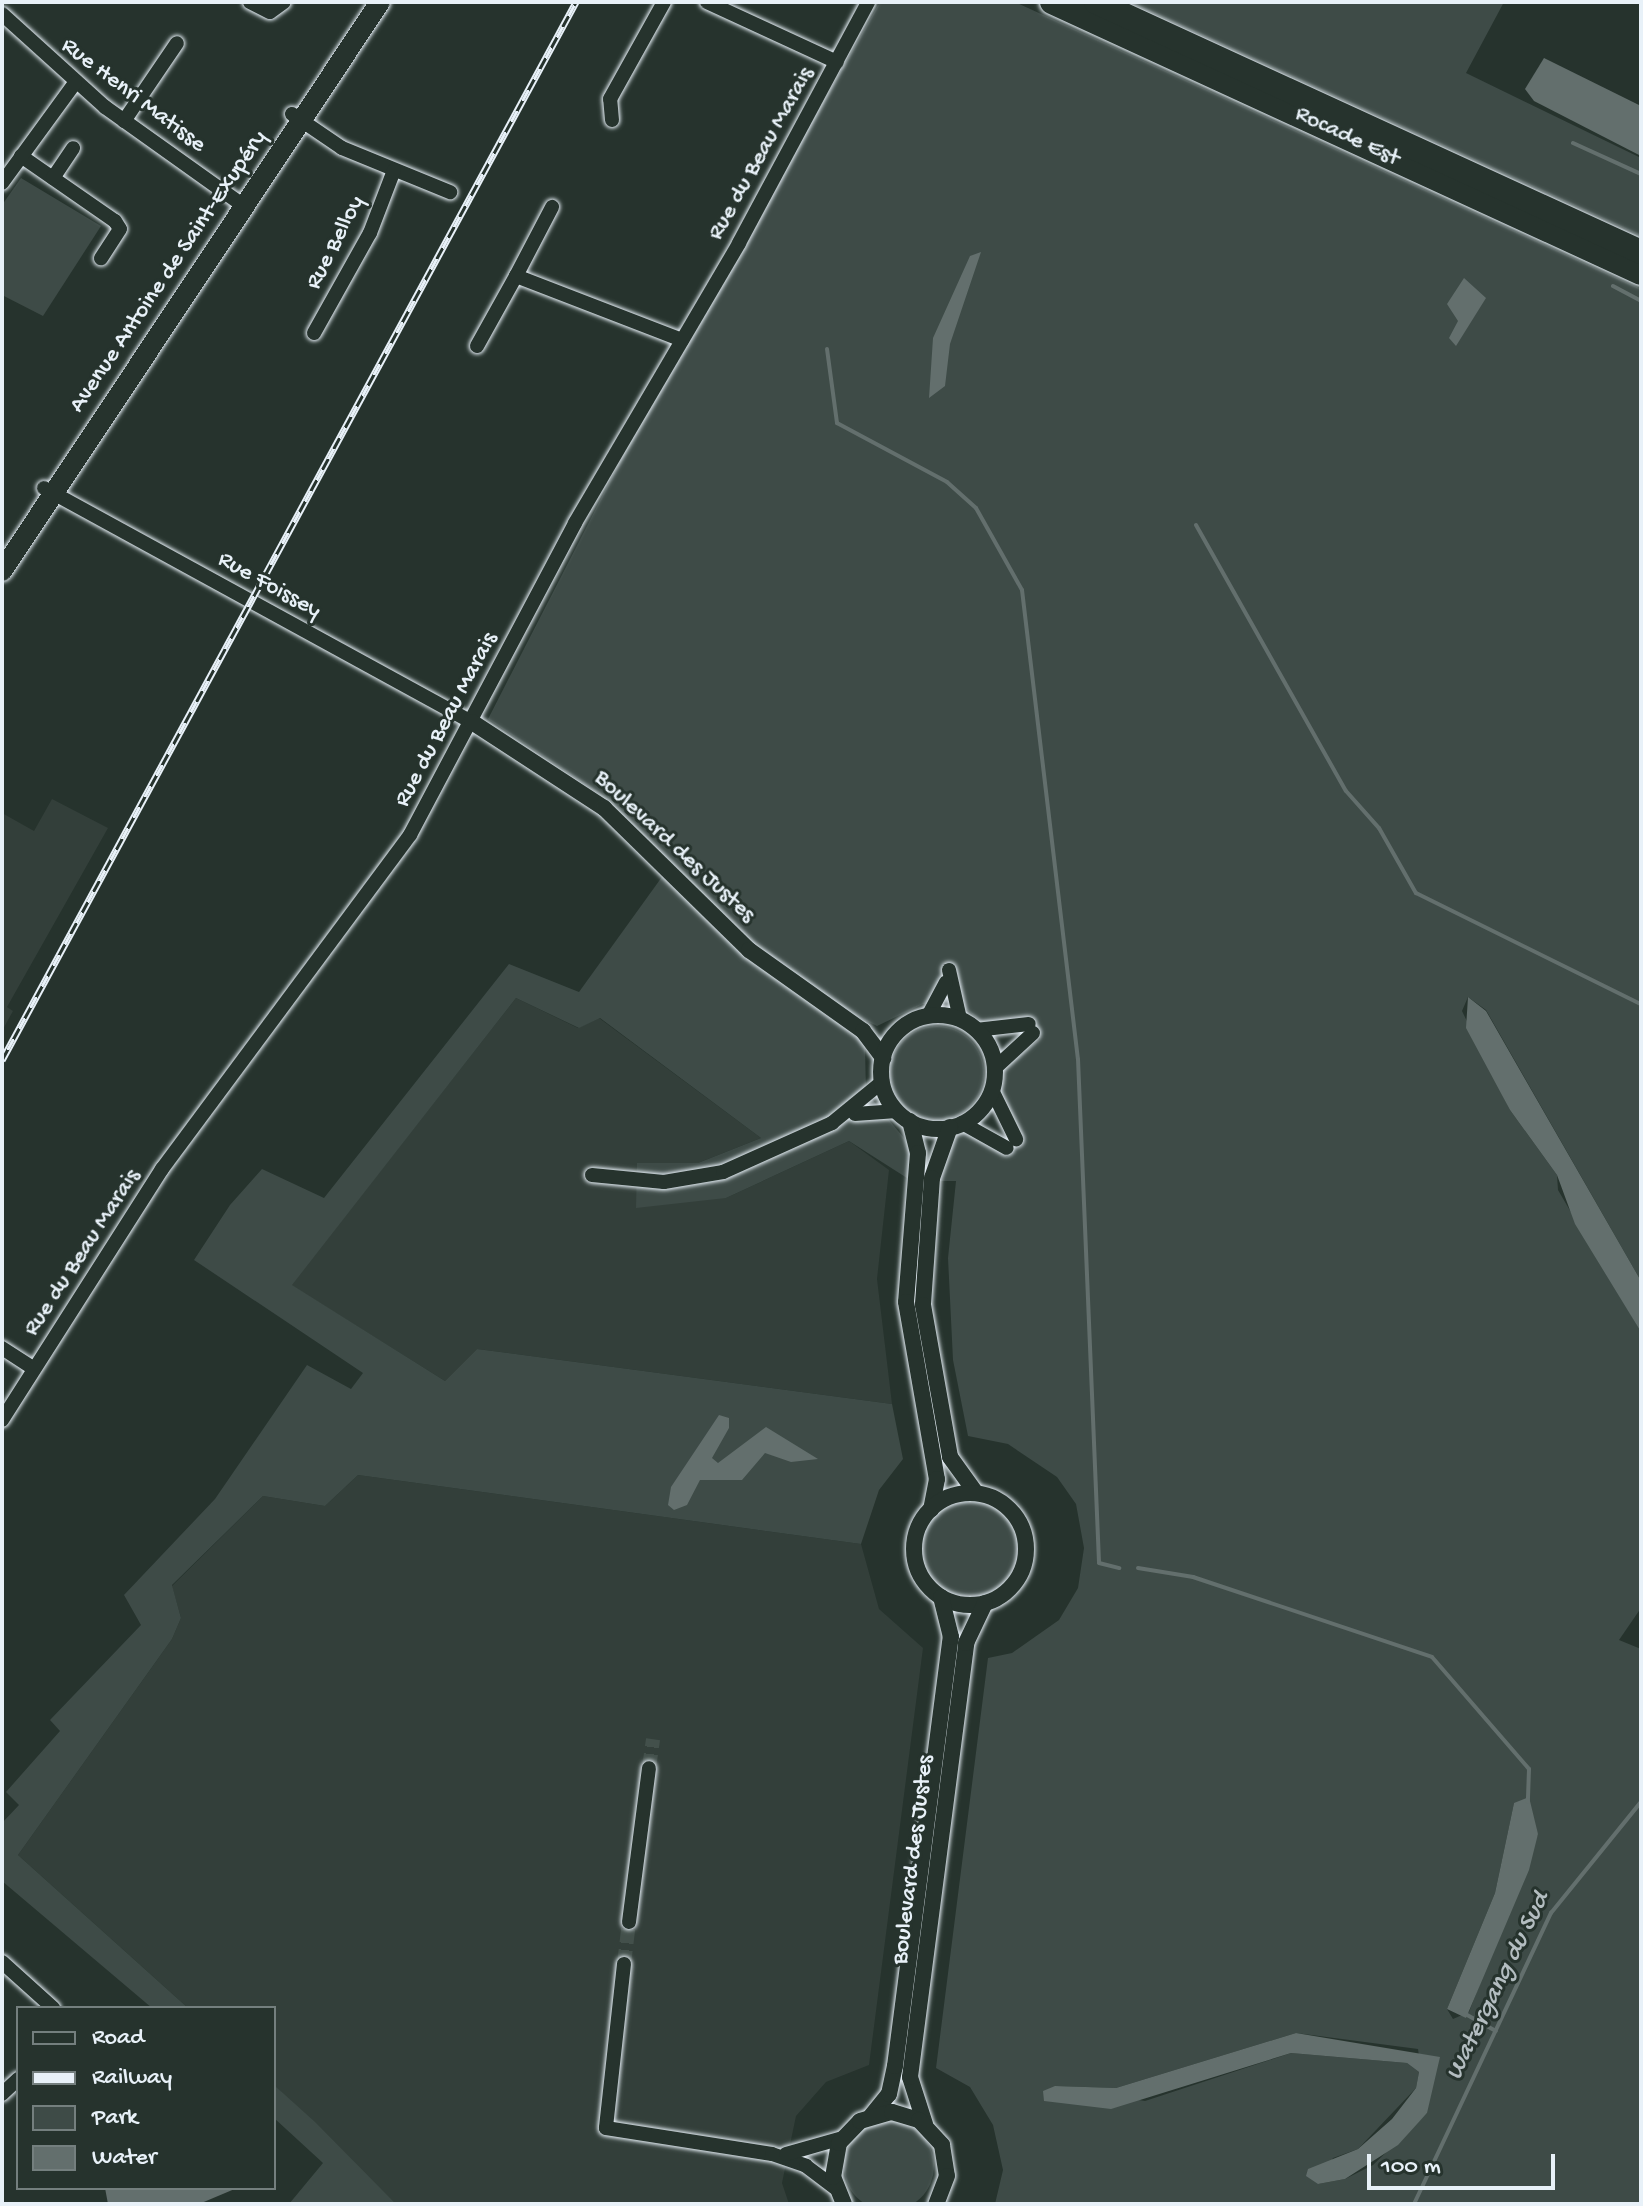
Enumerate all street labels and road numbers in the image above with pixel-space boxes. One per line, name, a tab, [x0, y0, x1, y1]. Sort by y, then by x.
street label: Rue Henri Matisse	[55, 32, 211, 160]
street label: Rue du Beau Marais	[702, 62, 822, 246]
street label: Rocade Est	[1290, 100, 1404, 174]
street label: Avenue Antoine de Saint-Exupéry	[64, 125, 274, 419]
street label: Rue Belloy	[300, 191, 372, 295]
street label: Rue Foissey	[212, 546, 326, 626]
street label: Rue du Beau Marais	[389, 628, 505, 812]
street label: Boulevard des Justes	[587, 765, 761, 929]
street label: Rue du Beau Marais	[18, 1164, 148, 1342]
street label: Boulevard des Justes	[887, 1754, 941, 1966]

